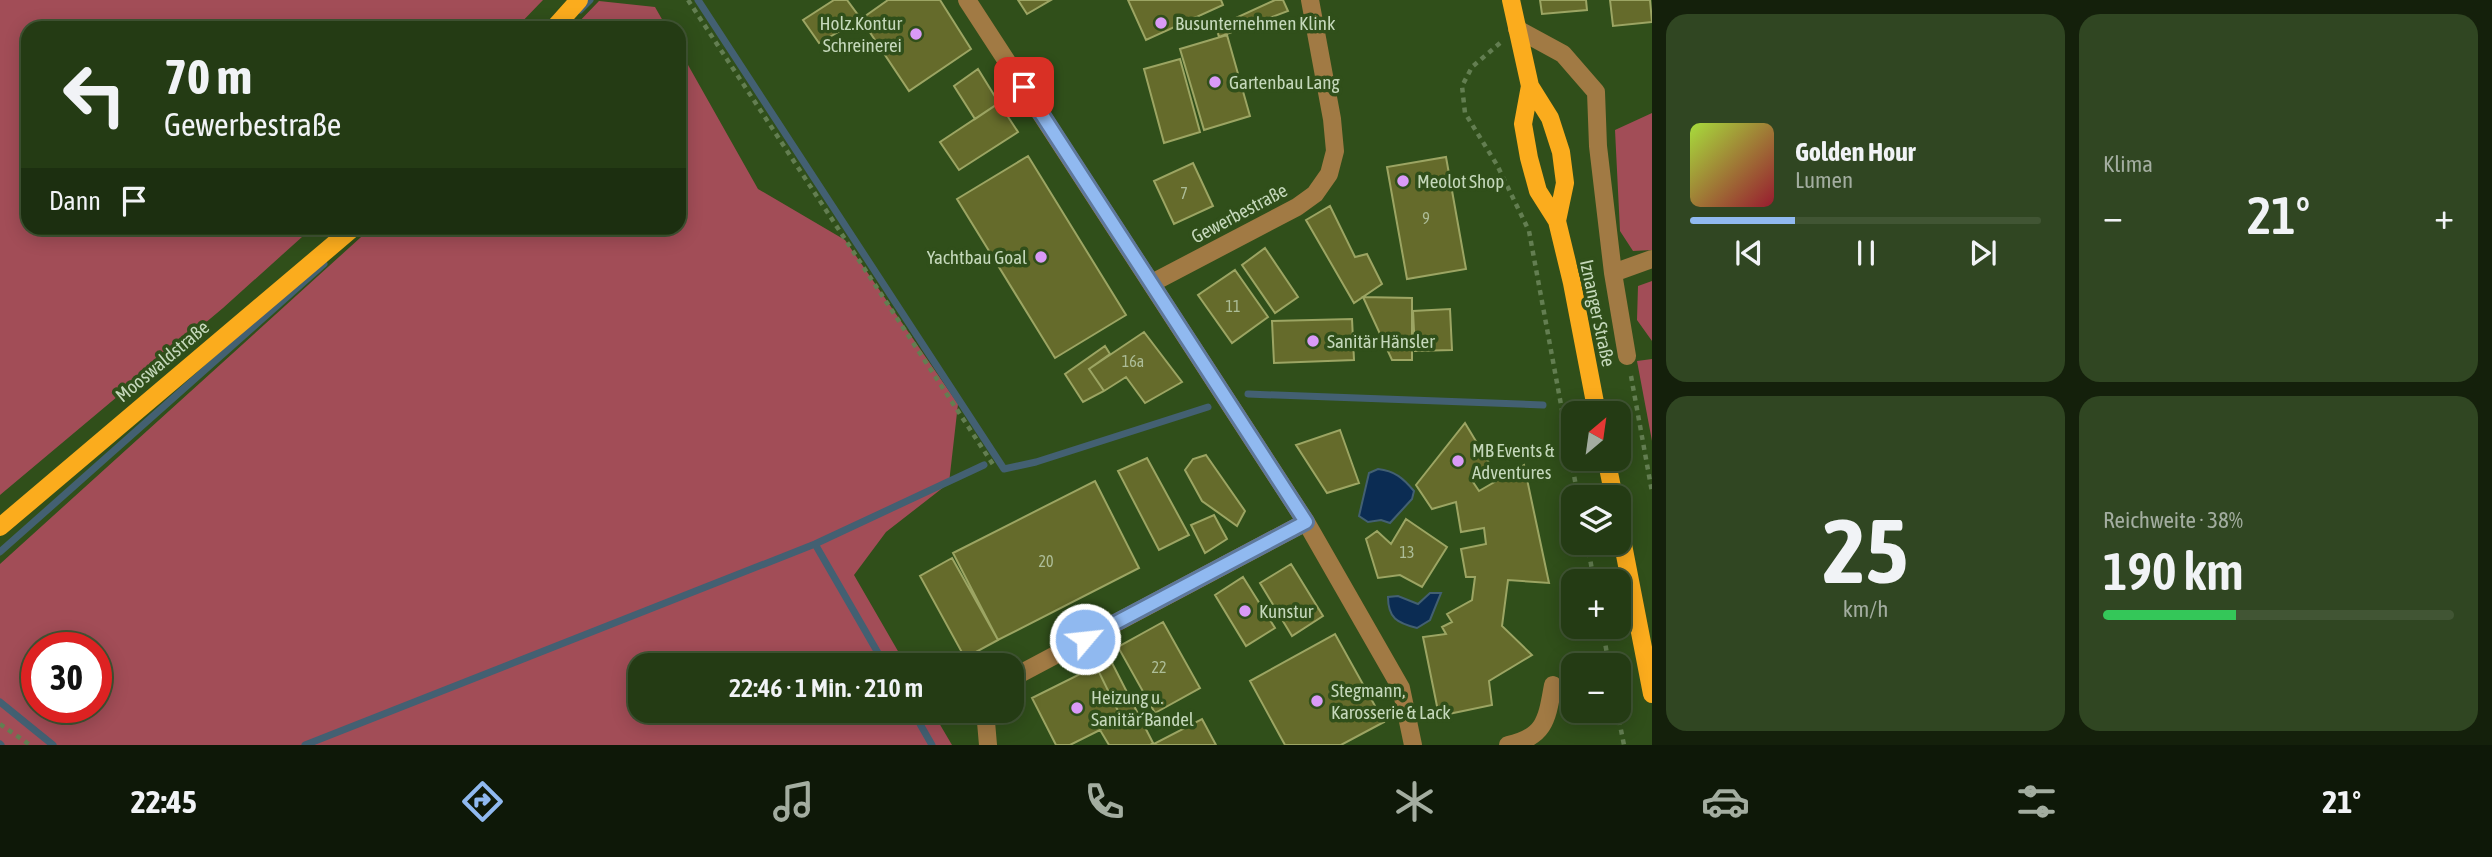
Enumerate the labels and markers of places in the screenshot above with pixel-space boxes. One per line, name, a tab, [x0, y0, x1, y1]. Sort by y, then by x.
place label: Holz.Kontur Schreinerei	[819, 12, 902, 56]
place label: Busunternehmen Klink	[1175, 12, 1336, 34]
marker: Busunternehmen Klink	[1153, 15, 1169, 31]
marker: Holz.Kontur Schreinerei	[908, 26, 924, 42]
pin	[994, 57, 1054, 117]
place label: Gartenbau Lang	[1229, 71, 1340, 93]
marker: Gartenbau Lang	[1207, 74, 1223, 90]
place label: Meolot Shop	[1417, 170, 1504, 192]
marker: Meolot Shop	[1395, 173, 1411, 189]
place label: Yachtbau Goal	[927, 246, 1027, 268]
marker: Yachtbau Goal	[1033, 249, 1049, 265]
place label: Sanitär Hänsler	[1327, 330, 1435, 352]
marker: Sanitär Hänsler	[1305, 333, 1321, 349]
place label: MB Events & Adventures	[1472, 439, 1555, 483]
marker: MB Events & Adventures	[1450, 453, 1466, 469]
place label: Kunstur	[1259, 600, 1314, 622]
marker: Kunstur	[1237, 603, 1253, 619]
place label: Stegmann, Karosserie & Lack	[1331, 679, 1451, 723]
place label: Heizung u. Sanitär´Bandel	[1091, 686, 1194, 730]
marker: Stegmann, Karosserie & Lack	[1309, 693, 1325, 709]
marker: Heizung u. Sanitär´Bandel	[1069, 700, 1085, 716]

